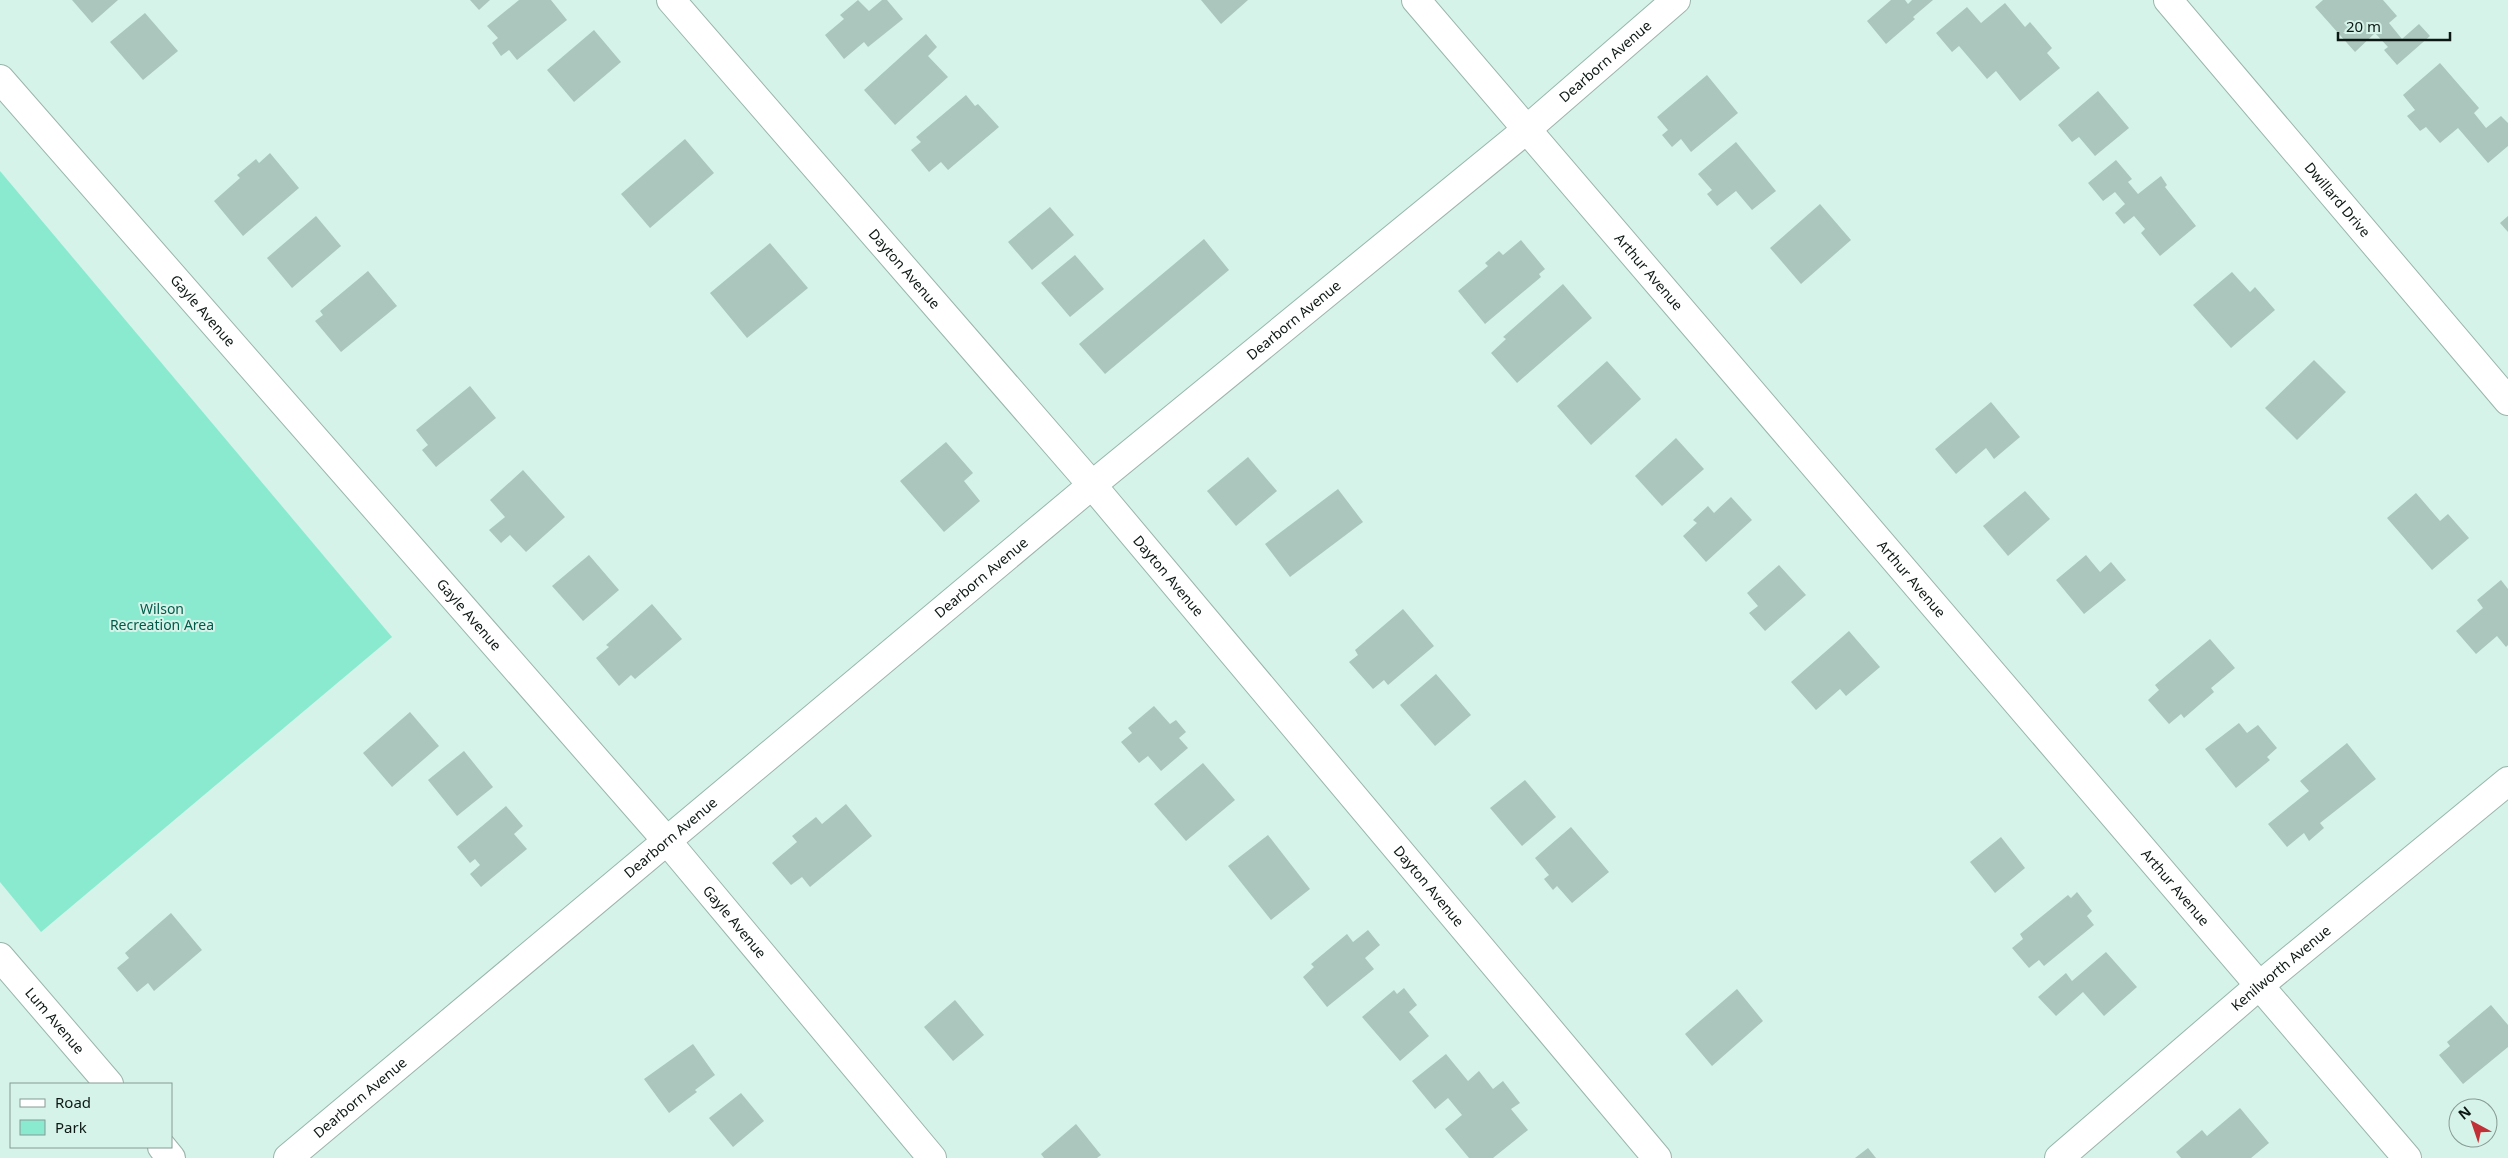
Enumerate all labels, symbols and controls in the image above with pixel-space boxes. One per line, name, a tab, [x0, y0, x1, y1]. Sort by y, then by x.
scale bar	[2338, 10, 2450, 42]
street label: Dearborn Avenue	[1555, 16, 1655, 106]
text: 20 m	[2346, 16, 2381, 36]
street label: Dwillard Drive	[2301, 158, 2375, 241]
street label: Dayton Avenue	[865, 224, 945, 313]
street label: Arthur Avenue	[1611, 229, 1688, 314]
street label: Gayle Avenue	[167, 270, 240, 350]
street label: Dearborn Avenue	[1242, 275, 1344, 364]
street label: Dayton Avenue	[1129, 531, 1208, 620]
street label: Dearborn Avenue	[930, 533, 1032, 622]
street label: Arthur Avenue	[1873, 536, 1950, 621]
street label: Gayle Avenue	[433, 574, 506, 654]
park label: Wilson Recreation Area	[110, 599, 214, 634]
street label: Dearborn Avenue	[620, 793, 721, 882]
street label: Dayton Avenue	[1390, 841, 1469, 930]
street label: Arthur Avenue	[2137, 845, 2214, 930]
street label: Gayle Avenue	[699, 881, 771, 962]
street label: Kenilworth Avenue	[2227, 921, 2335, 1015]
street label: Lum Avenue	[21, 983, 89, 1058]
street label: Dearborn Avenue	[309, 1053, 410, 1142]
legend	[10, 1083, 172, 1148]
text: Road	[55, 1092, 91, 1112]
north arrow	[2448, 1098, 2498, 1148]
text: N	[2454, 1102, 2475, 1124]
text: Park	[55, 1117, 87, 1137]

